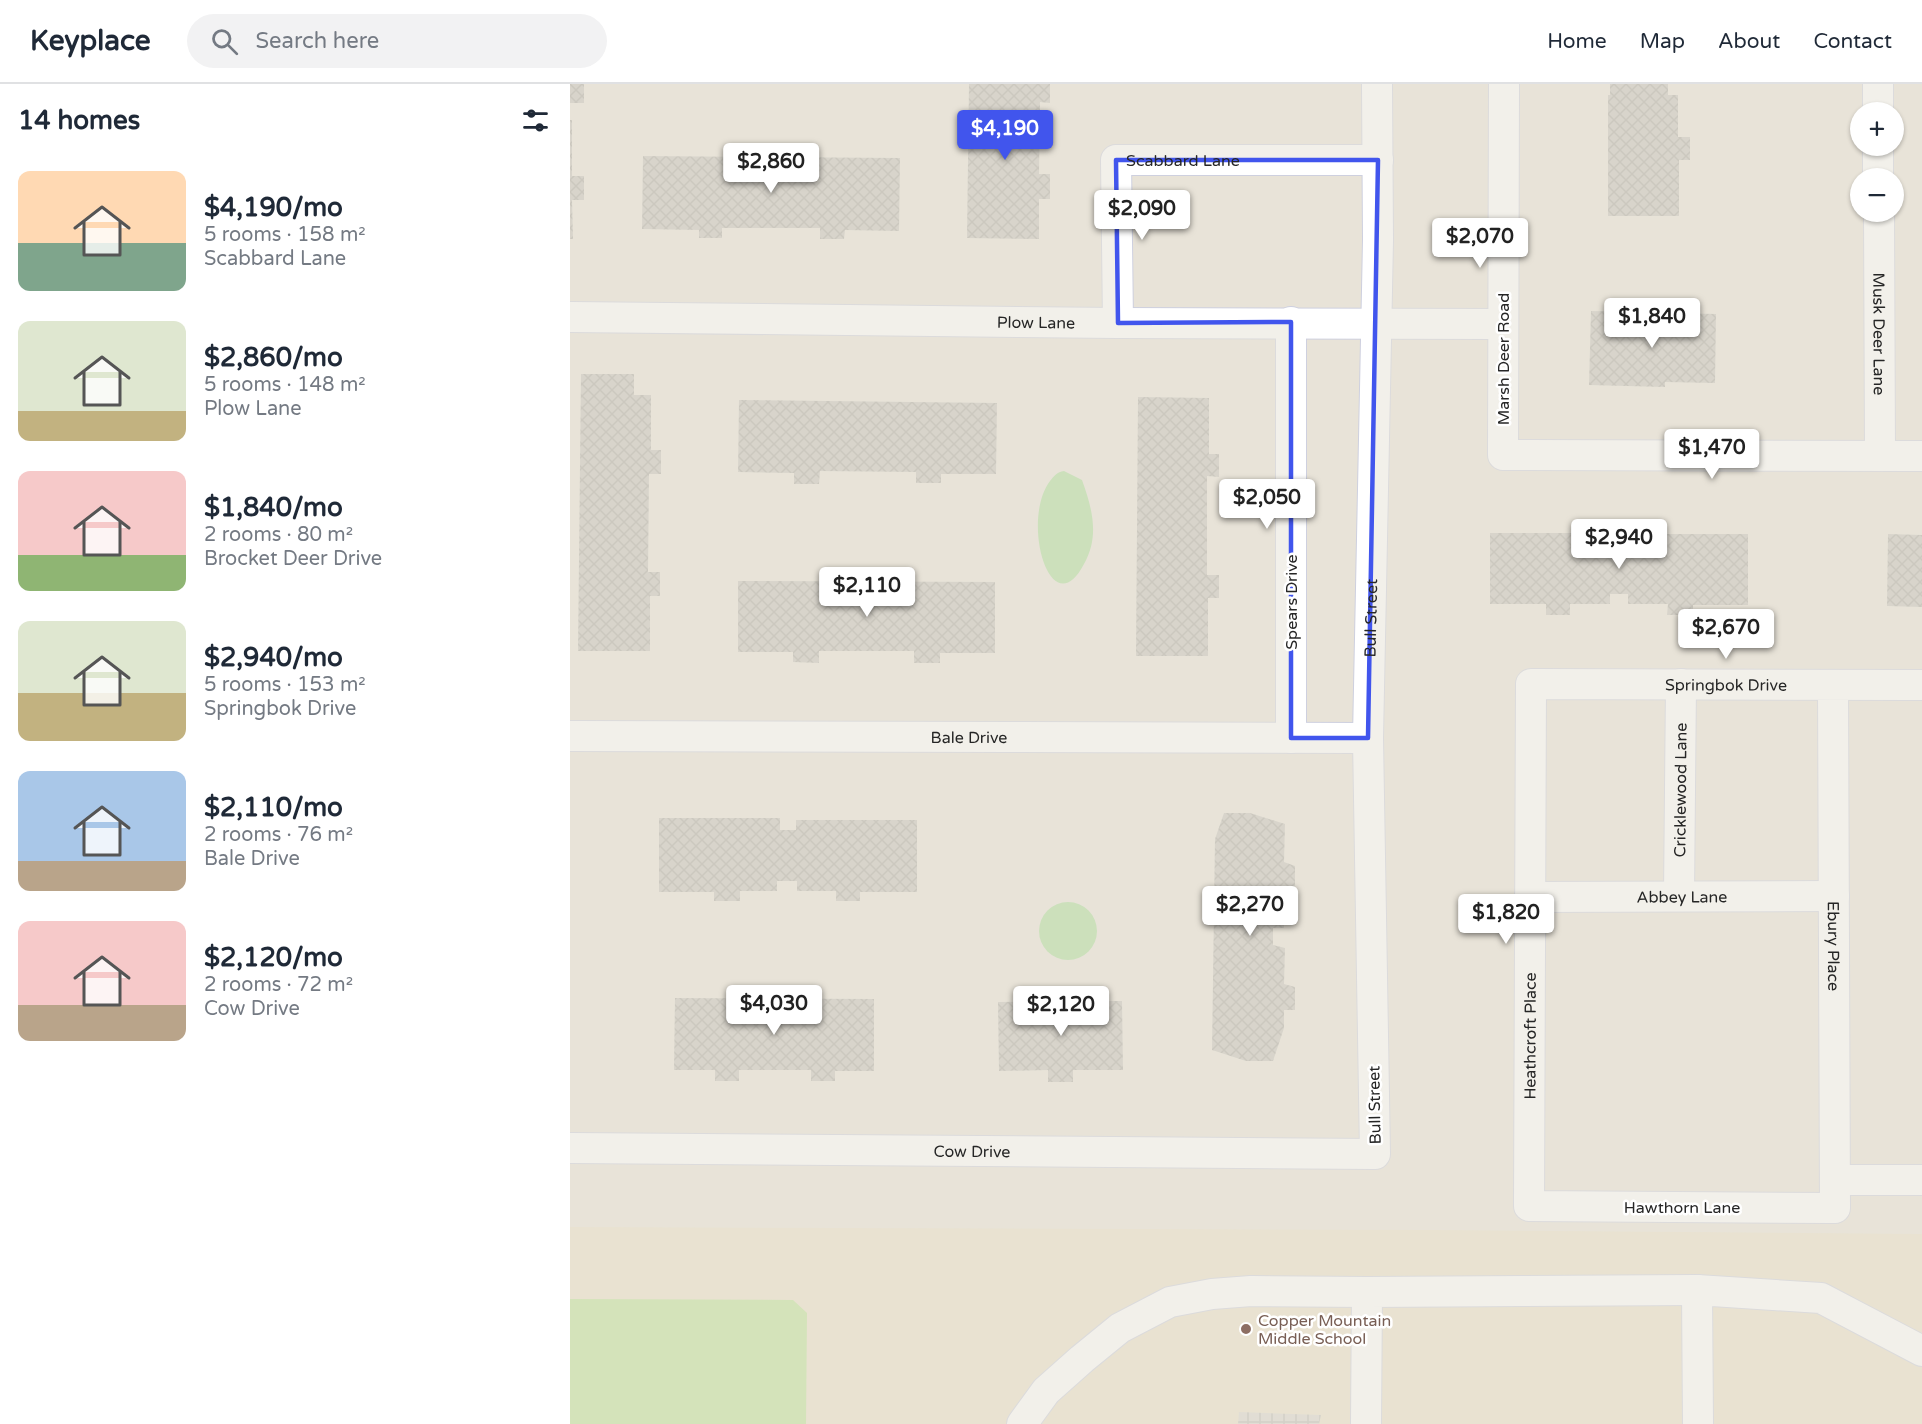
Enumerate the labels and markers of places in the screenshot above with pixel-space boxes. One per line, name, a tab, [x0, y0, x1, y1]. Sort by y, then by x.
pin: $4,190	[956, 110, 1054, 161]
pin: $2,860	[722, 143, 820, 194]
pin: $2,090	[1093, 190, 1191, 241]
pin: $2,070	[1431, 218, 1529, 269]
pin: $1,840	[1603, 298, 1701, 349]
pin: $1,470	[1663, 429, 1761, 480]
pin: $2,050	[1218, 479, 1316, 530]
pin: $2,940	[1570, 519, 1668, 570]
pin: $2,110	[818, 567, 916, 618]
pin: $2,670	[1677, 609, 1775, 660]
pin: $2,270	[1201, 886, 1299, 937]
pin: $1,820	[1457, 894, 1555, 945]
pin: $4,030	[725, 985, 823, 1036]
pin: $2,120	[1012, 986, 1110, 1037]
place label: Copper Mountain Middle School	[1258, 1311, 1391, 1349]
marker: Copper Mountain Middle School	[1239, 1322, 1253, 1336]

